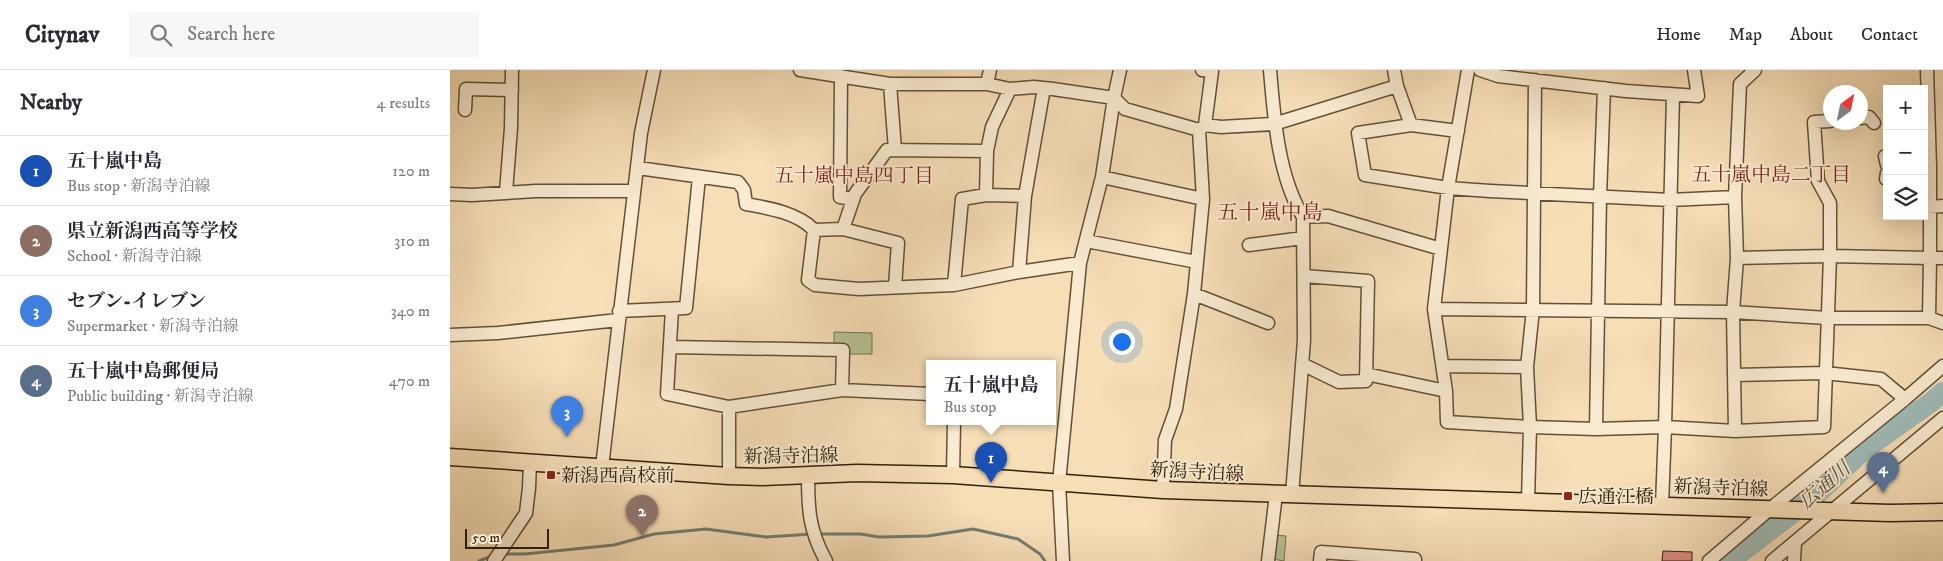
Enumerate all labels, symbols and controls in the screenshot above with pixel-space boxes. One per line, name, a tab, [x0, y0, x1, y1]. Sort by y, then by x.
search box	[129, 12, 479, 57]
text: Citynav	[25, 20, 99, 50]
icon: search	[147, 21, 175, 49]
text: Search here	[187, 23, 275, 46]
text: Home	[1656, 24, 1701, 46]
text: Map	[1729, 24, 1762, 46]
text: About	[1790, 24, 1833, 46]
text: Contact	[1861, 24, 1918, 46]
north arrow	[1823, 85, 1868, 130]
map controls	[1883, 85, 1928, 220]
button: +	[1883, 85, 1928, 130]
text: Nearby	[20, 90, 82, 116]
text: 4 results	[377, 93, 430, 113]
button: −	[1883, 130, 1928, 175]
text: 五十嵐中島	[67, 150, 162, 173]
text: 1	[33, 161, 39, 181]
text: 120 m	[392, 161, 430, 181]
district label: 五十嵐中島二丁目	[1691, 163, 1851, 188]
district label: 五十嵐中島四丁目	[774, 164, 934, 189]
button: layers	[1883, 175, 1928, 220]
text: Bus stop · 新潟寺泊線	[67, 176, 211, 196]
district label: 五十嵐中島	[1218, 200, 1323, 226]
text: 県立新潟西高等学校	[67, 220, 238, 243]
text: 2	[32, 231, 40, 251]
text: 310 m	[394, 231, 430, 251]
text: School · 新潟寺泊線	[67, 246, 202, 266]
text: セブン-イレブン	[67, 290, 206, 313]
text: 3	[33, 301, 39, 321]
text: 340 m	[391, 301, 430, 321]
text: Supermarket · 新潟寺泊線	[67, 316, 239, 336]
your location	[1109, 329, 1135, 355]
text: 五十嵐中島郵便局	[67, 360, 219, 383]
popup	[926, 360, 1056, 425]
text: 4	[31, 371, 41, 391]
text: 470 m	[389, 371, 430, 391]
text: 五十嵐中島	[943, 374, 1039, 397]
text: Public building · 新潟寺泊線	[67, 386, 254, 406]
pin: 3	[551, 396, 583, 437]
text: Bus stop	[943, 397, 996, 417]
pin: 1	[975, 442, 1007, 483]
street label: 新潟寺泊線	[743, 444, 839, 469]
pin: 4	[1867, 452, 1899, 493]
water label: 広通川	[1794, 456, 1857, 515]
street label: 新潟寺泊線	[1149, 459, 1245, 486]
place label: 新潟西高校前	[561, 465, 675, 488]
marker: 新潟西高校前	[545, 469, 557, 481]
street label: 新潟寺泊線	[1673, 475, 1769, 502]
place label: 広通江橋	[1578, 486, 1654, 509]
marker: 広通江橋	[1562, 490, 1574, 502]
pin: 2	[626, 495, 658, 536]
scale bar	[465, 526, 549, 549]
text: 50 m	[472, 529, 500, 547]

